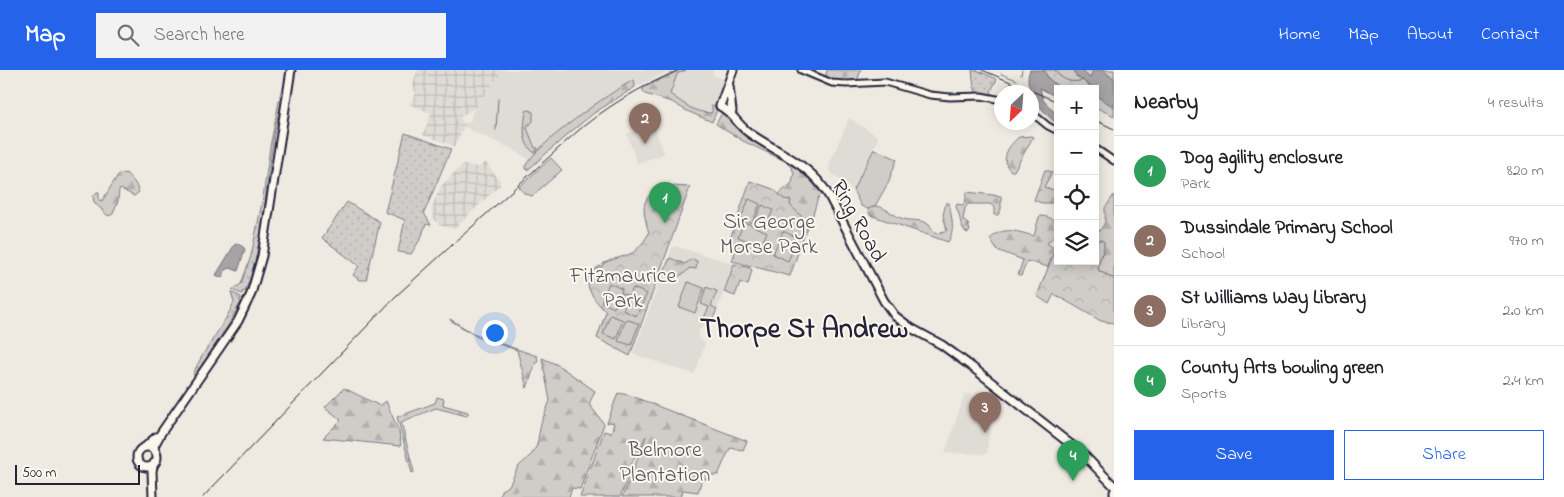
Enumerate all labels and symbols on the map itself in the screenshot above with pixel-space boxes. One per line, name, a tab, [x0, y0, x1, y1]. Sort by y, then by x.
north arrow	[994, 85, 1039, 130]
pin: 2	[629, 103, 661, 144]
street label: Ring Road	[821, 174, 893, 269]
pin: 1	[649, 182, 681, 223]
park label: Sir George Morse Park	[720, 207, 818, 264]
park label: Fitzmaurice Park	[569, 261, 676, 318]
district label: Thorpe St Andrew	[700, 310, 908, 351]
your location	[482, 320, 508, 346]
pin: 3	[969, 392, 1001, 433]
park label: Belmore Plantation	[620, 435, 710, 492]
pin: 4	[1057, 440, 1089, 481]
scale bar	[15, 462, 140, 485]

